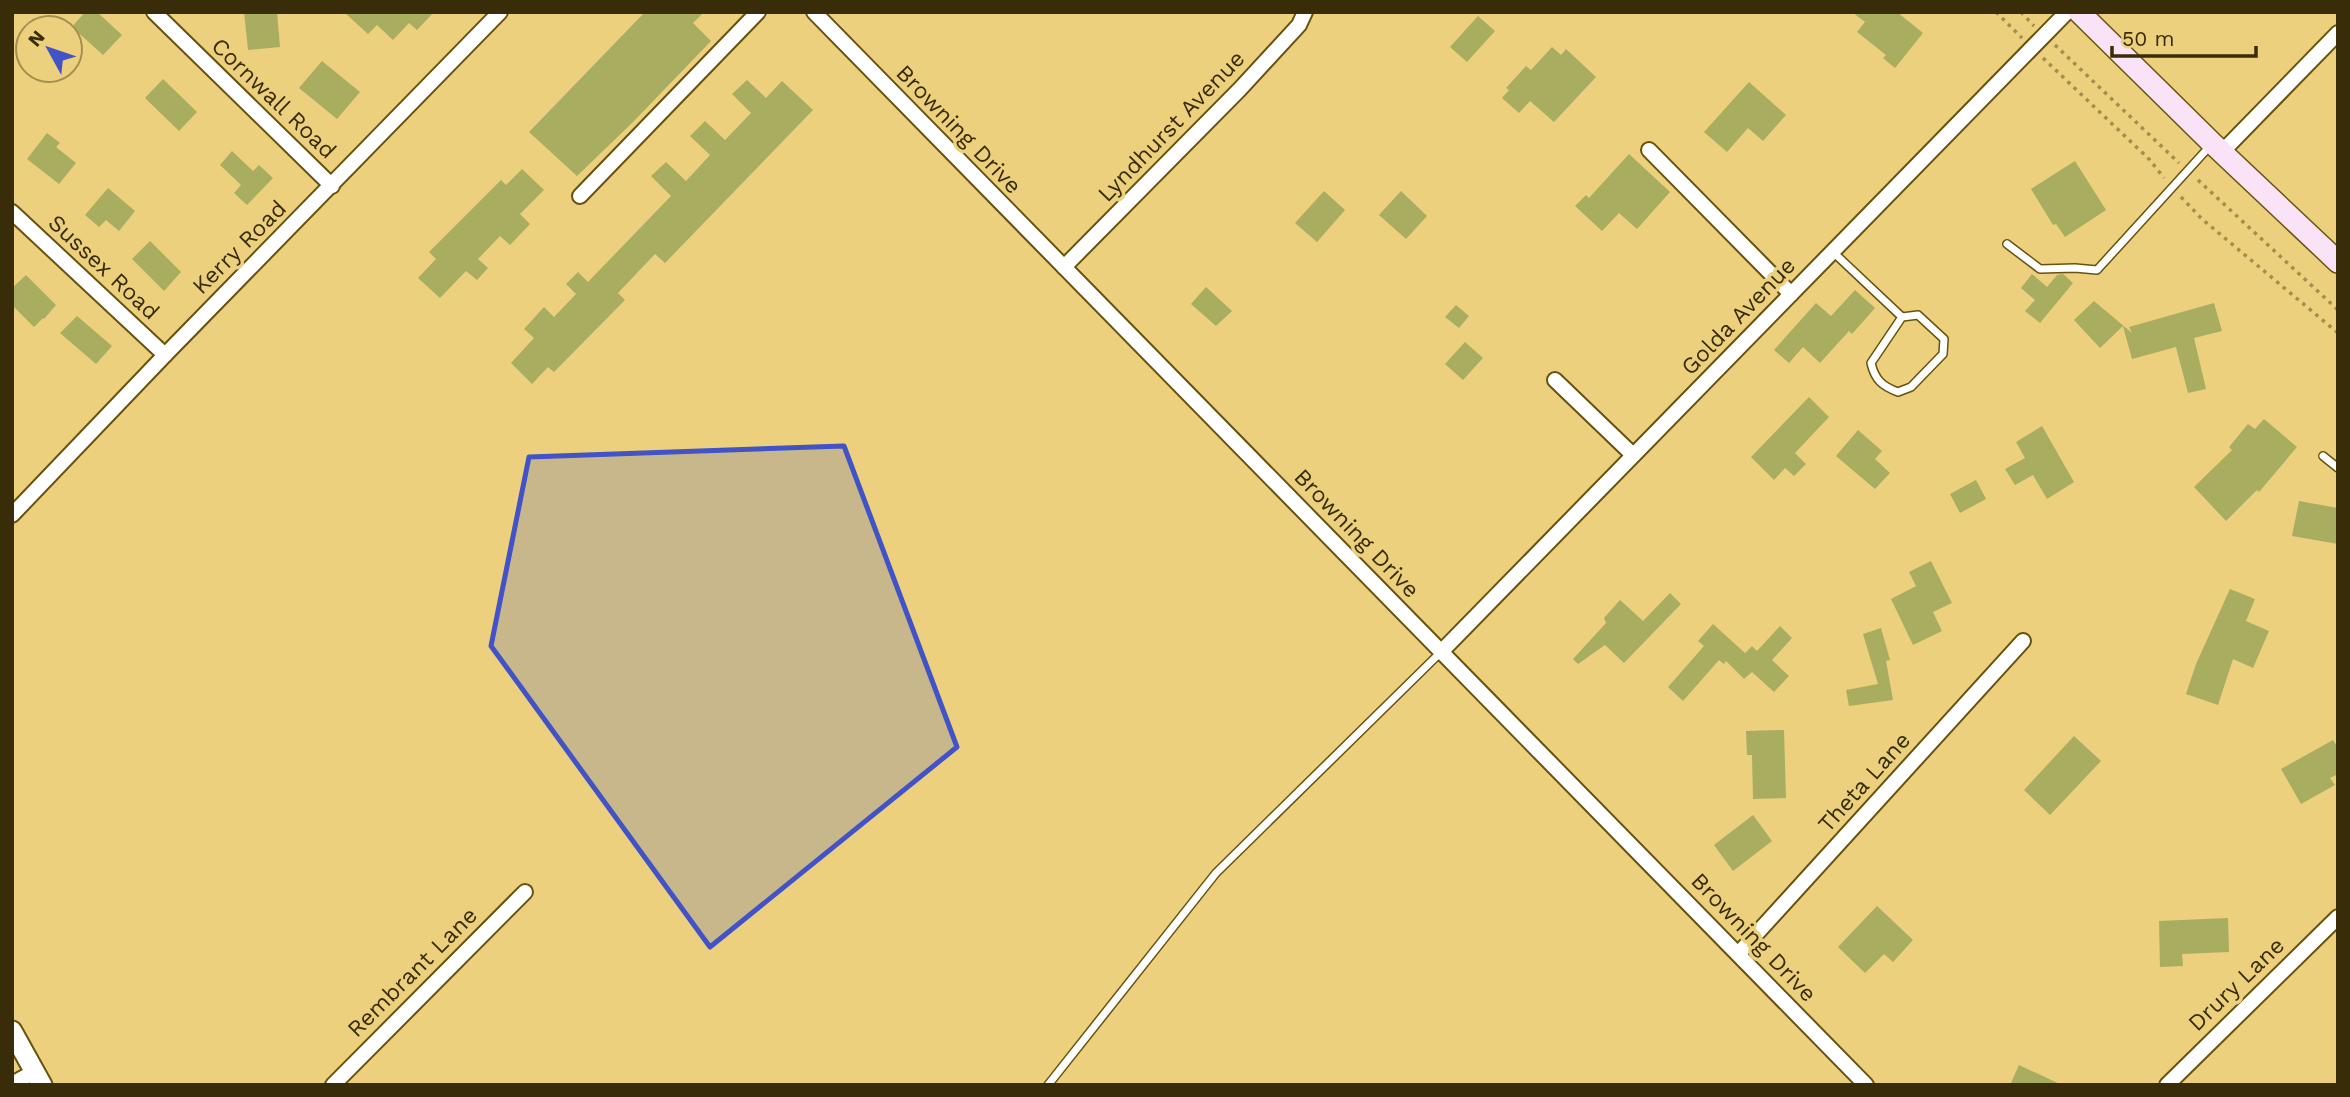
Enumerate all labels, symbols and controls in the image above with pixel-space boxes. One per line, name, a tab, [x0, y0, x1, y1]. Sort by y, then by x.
north arrow	[14, 14, 84, 84]
scale bar	[2112, 14, 2256, 58]
text: N	[23, 26, 50, 51]
text: 50 m	[2122, 26, 2174, 51]
street label: Cornwall Road	[206, 32, 341, 164]
street label: Lyndhurst Avenue	[1092, 45, 1250, 208]
street label: Browning Drive	[890, 59, 1027, 199]
street label: Kerry Road	[187, 195, 292, 300]
street label: Sussex Road	[43, 209, 165, 326]
street label: Golda Avenue	[1676, 252, 1801, 381]
street label: Browning Drive	[1288, 463, 1425, 603]
street label: Theta Lane	[1813, 727, 1916, 838]
street label: Browning Drive	[1685, 867, 1822, 1007]
street label: Rembrant Lane	[342, 902, 483, 1043]
street label: Drury Lane	[2183, 932, 2290, 1037]

